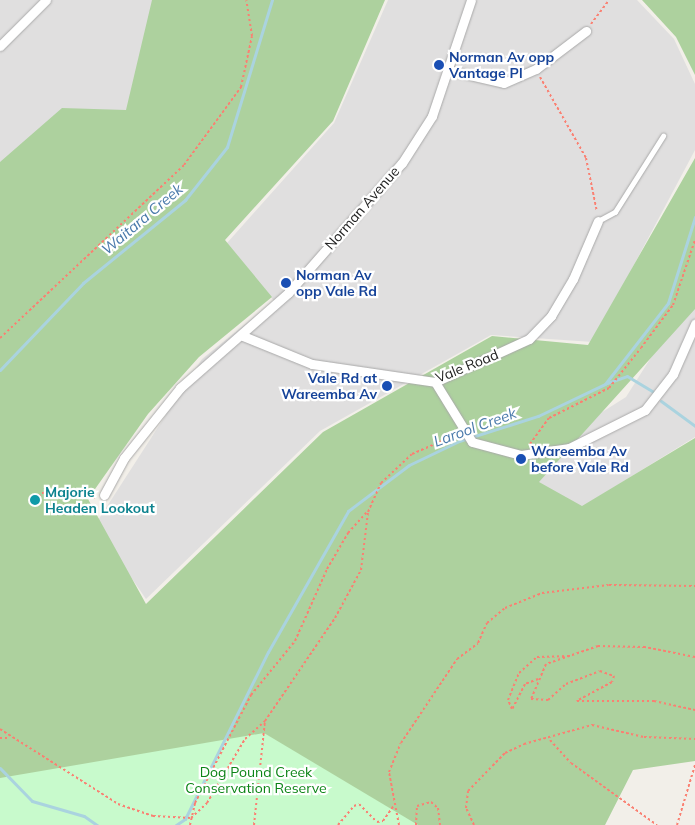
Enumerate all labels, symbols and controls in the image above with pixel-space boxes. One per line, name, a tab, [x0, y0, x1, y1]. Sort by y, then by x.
place label: Norman Av opp Vantage Pl	[449, 49, 554, 82]
marker: Norman Av opp Vantage Pl	[433, 59, 445, 71]
street label: Norman Avenue	[321, 163, 403, 253]
water label: Waitara Creek	[98, 180, 186, 258]
place label: Norman Av opp Vale Rd	[296, 267, 377, 300]
marker: Norman Av opp Vale Rd	[280, 277, 292, 289]
street label: Vale Road	[433, 346, 501, 386]
place label: Vale Rd at Wareemba Av	[281, 370, 377, 402]
marker: Vale Rd at Wareemba Av	[381, 380, 393, 392]
water label: Larool Creek	[431, 404, 519, 450]
place label: Wareemba Av before Vale Rd	[531, 443, 629, 476]
marker: Wareemba Av before Vale Rd	[515, 453, 527, 465]
place label: Majorie Headen Lookout	[45, 484, 155, 516]
marker: Majorie Headen Lookout	[29, 494, 41, 506]
park label: Dog Pound Creek Conservation Reserve	[185, 764, 327, 796]

